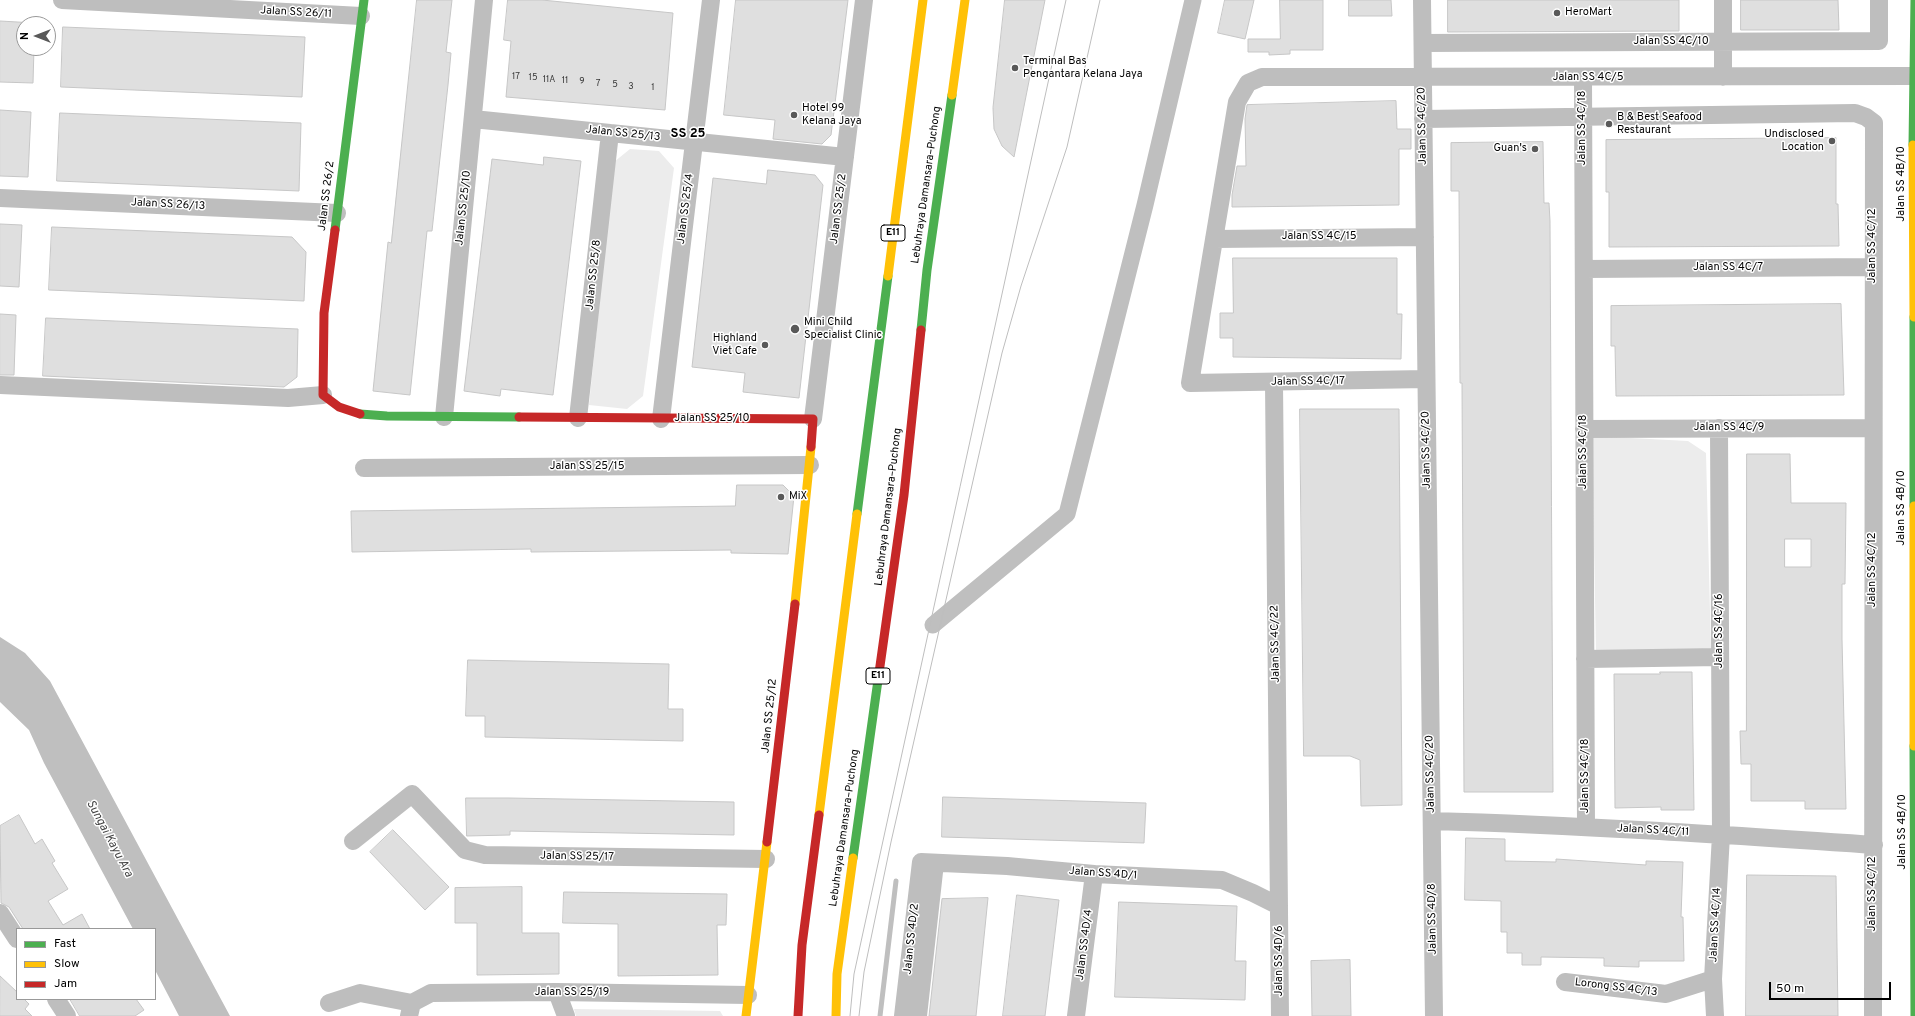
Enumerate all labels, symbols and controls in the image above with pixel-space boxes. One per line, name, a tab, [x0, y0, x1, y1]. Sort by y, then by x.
street label: Jalan SS 26/11	[260, 5, 332, 21]
place label: HeroMart	[1565, 6, 1612, 20]
marker: HeroMart	[1552, 8, 1562, 18]
north arrow	[16, 16, 56, 56]
text: N	[18, 32, 32, 40]
street label: Jalan SS 4C/10	[1633, 35, 1709, 49]
place label: Terminal Bas Pengantara Kelana Jaya	[1023, 55, 1142, 81]
marker: Terminal Bas Pengantara Kelana Jaya	[1010, 63, 1020, 73]
street label: Jalan SS 4C/5	[1552, 71, 1624, 85]
house number: 17	[512, 72, 520, 82]
house number: 15	[529, 73, 537, 83]
house number: 11A	[543, 75, 555, 85]
house number: 11	[562, 76, 568, 86]
house number: 9	[579, 77, 585, 87]
house number: 7	[596, 79, 600, 89]
house number: 5	[612, 80, 618, 90]
house number: 3	[628, 82, 634, 92]
house number: 1	[651, 83, 655, 93]
street label: Jalan SS 4C/20	[1416, 87, 1430, 165]
street label: Jalan SS 4C/18	[1576, 90, 1590, 166]
place label: Hotel 99 Kelana Jaya	[802, 102, 861, 128]
street label: Lebuhraya Damansara–Puchong	[909, 105, 945, 265]
marker: Hotel 99 Kelana Jaya	[789, 110, 799, 120]
place label: B & Best Seafood Restaurant	[1617, 111, 1702, 137]
marker: B & Best Seafood Restaurant	[1604, 119, 1614, 129]
street label: Jalan SS 25/13	[585, 124, 661, 144]
district label: SS 25	[670, 126, 706, 142]
place label: Undisclosed Location	[1764, 128, 1824, 154]
marker: Undisclosed Location	[1827, 136, 1837, 146]
place label: Guan's	[1494, 142, 1527, 156]
marker: Guan's	[1530, 144, 1540, 154]
street label: Jalan SS 4B/10	[1895, 146, 1909, 222]
street label: Jalan SS 26/2	[316, 160, 338, 232]
street label: Jalan SS 25/10	[454, 170, 474, 246]
street label: Jalan SS 25/4	[675, 173, 697, 245]
street label: Jalan SS 25/2	[828, 173, 850, 245]
street label: Jalan SS 26/13	[130, 196, 206, 214]
street label: Jalan SS 4C/12	[1866, 208, 1880, 284]
road number: E11	[881, 225, 905, 241]
street label: Jalan SS 4C/15	[1281, 230, 1357, 244]
street label: Jalan SS 25/8	[584, 239, 604, 311]
street label: Jalan SS 4C/7	[1693, 261, 1763, 275]
place label: Mini Child Specialist Clinic	[804, 316, 882, 342]
marker: Mini Child Specialist Clinic	[789, 323, 801, 335]
place label: Highland Viet Cafe	[712, 332, 757, 358]
marker: Highland Viet Cafe	[760, 340, 770, 350]
street label: Jalan SS 4C/17	[1271, 375, 1345, 389]
street label: Jalan SS 4C/20	[1420, 411, 1434, 489]
street label: Jalan SS 25/10	[674, 412, 750, 426]
street label: Jalan SS 4C/18	[1577, 414, 1591, 490]
street label: Jalan SS 4C/9	[1694, 421, 1764, 435]
street label: Lebuhraya Damansara–Puchong	[873, 427, 905, 587]
street label: Jalan SS 25/15	[549, 460, 625, 474]
street label: Jalan SS 4B/10	[1895, 470, 1909, 546]
place label: MiX	[789, 490, 807, 504]
marker: MiX	[776, 492, 786, 502]
street label: Jalan SS 4C/12	[1866, 532, 1880, 608]
street label: Jalan SS 4C/16	[1713, 594, 1727, 668]
street label: Jalan SS 4C/22	[1269, 605, 1283, 683]
road number: E11	[866, 668, 890, 684]
street label: Jalan SS 25/12	[760, 678, 780, 754]
street label: Jalan SS 4C/20	[1424, 735, 1438, 813]
street label: Jalan SS 4C/18	[1579, 738, 1593, 814]
street label: Lebuhraya Damansara–Puchong	[827, 748, 863, 908]
street label: Jalan SS 4B/10	[1896, 794, 1910, 870]
water label: Sungai Kayu Ara	[83, 798, 135, 880]
street label: Jalan SS 4C/11	[1616, 823, 1690, 839]
street label: Jalan SS 25/17	[540, 850, 614, 864]
street label: Jalan SS 4C/12	[1866, 856, 1880, 932]
street label: Jalan SS 4D/1	[1068, 865, 1138, 883]
street label: Jalan SS 4D/8	[1426, 883, 1440, 955]
street label: Jalan SS 4C/14	[1707, 887, 1725, 963]
street label: Jalan SS 4D/2	[902, 903, 922, 975]
street label: Jalan SS 4D/4	[1074, 909, 1096, 981]
street label: Jalan SS 4D/6	[1273, 925, 1287, 997]
legend	[16, 928, 156, 1000]
text: Fast	[54, 936, 76, 952]
text: Slow	[54, 956, 80, 972]
scale bar	[1771, 974, 1893, 1000]
text: Jam	[54, 976, 77, 992]
street label: Lorong SS 4C/13	[1574, 976, 1658, 1000]
text: 50 m	[1776, 981, 1804, 997]
street label: Jalan SS 25/19	[535, 986, 609, 1000]

